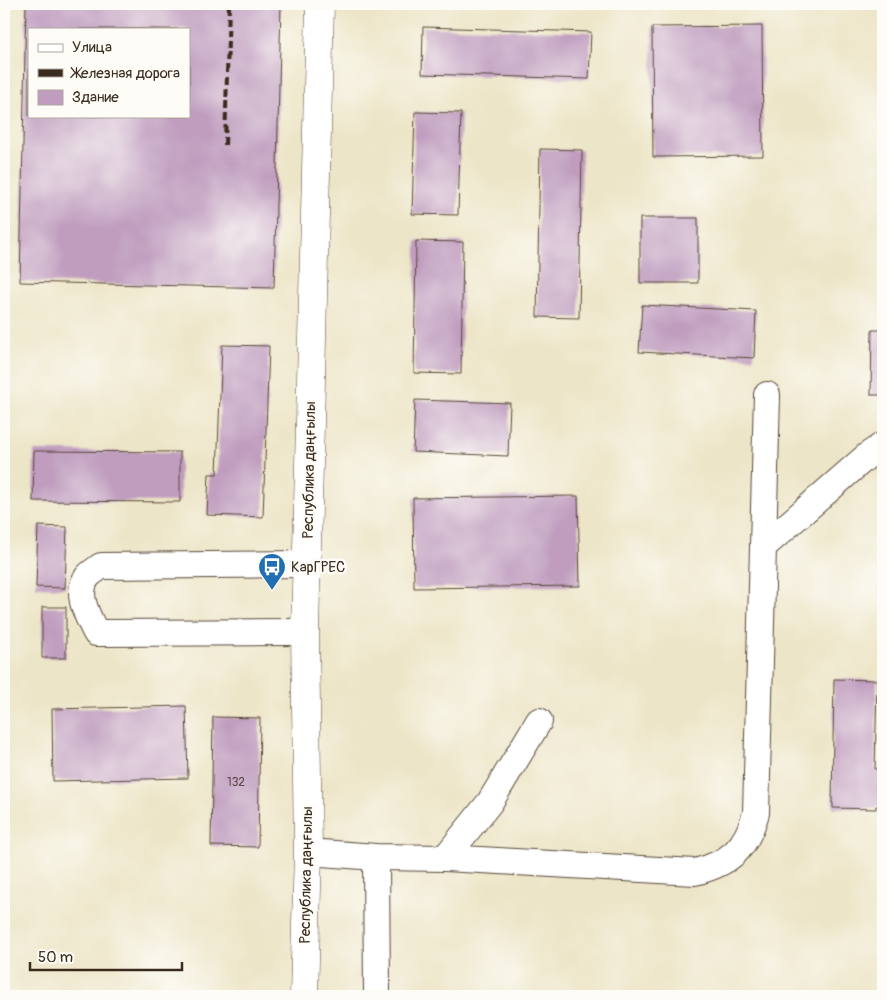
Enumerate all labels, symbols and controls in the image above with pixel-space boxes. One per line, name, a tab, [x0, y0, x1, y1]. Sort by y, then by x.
legend	[28, 28, 190, 118]
text: Улица	[72, 38, 112, 57]
text: Железная дорога	[70, 64, 180, 83]
text: Здание	[72, 88, 119, 107]
street label: Республика даңғылы	[299, 401, 320, 539]
bus stop icon: КарГРЕС	[257, 552, 287, 591]
place label: КарГРЕС	[291, 558, 345, 577]
house number: 132	[227, 775, 245, 790]
street label: Республика даңғылы	[296, 806, 317, 944]
scale bar	[30, 940, 182, 972]
text: 50 m	[38, 948, 73, 967]

